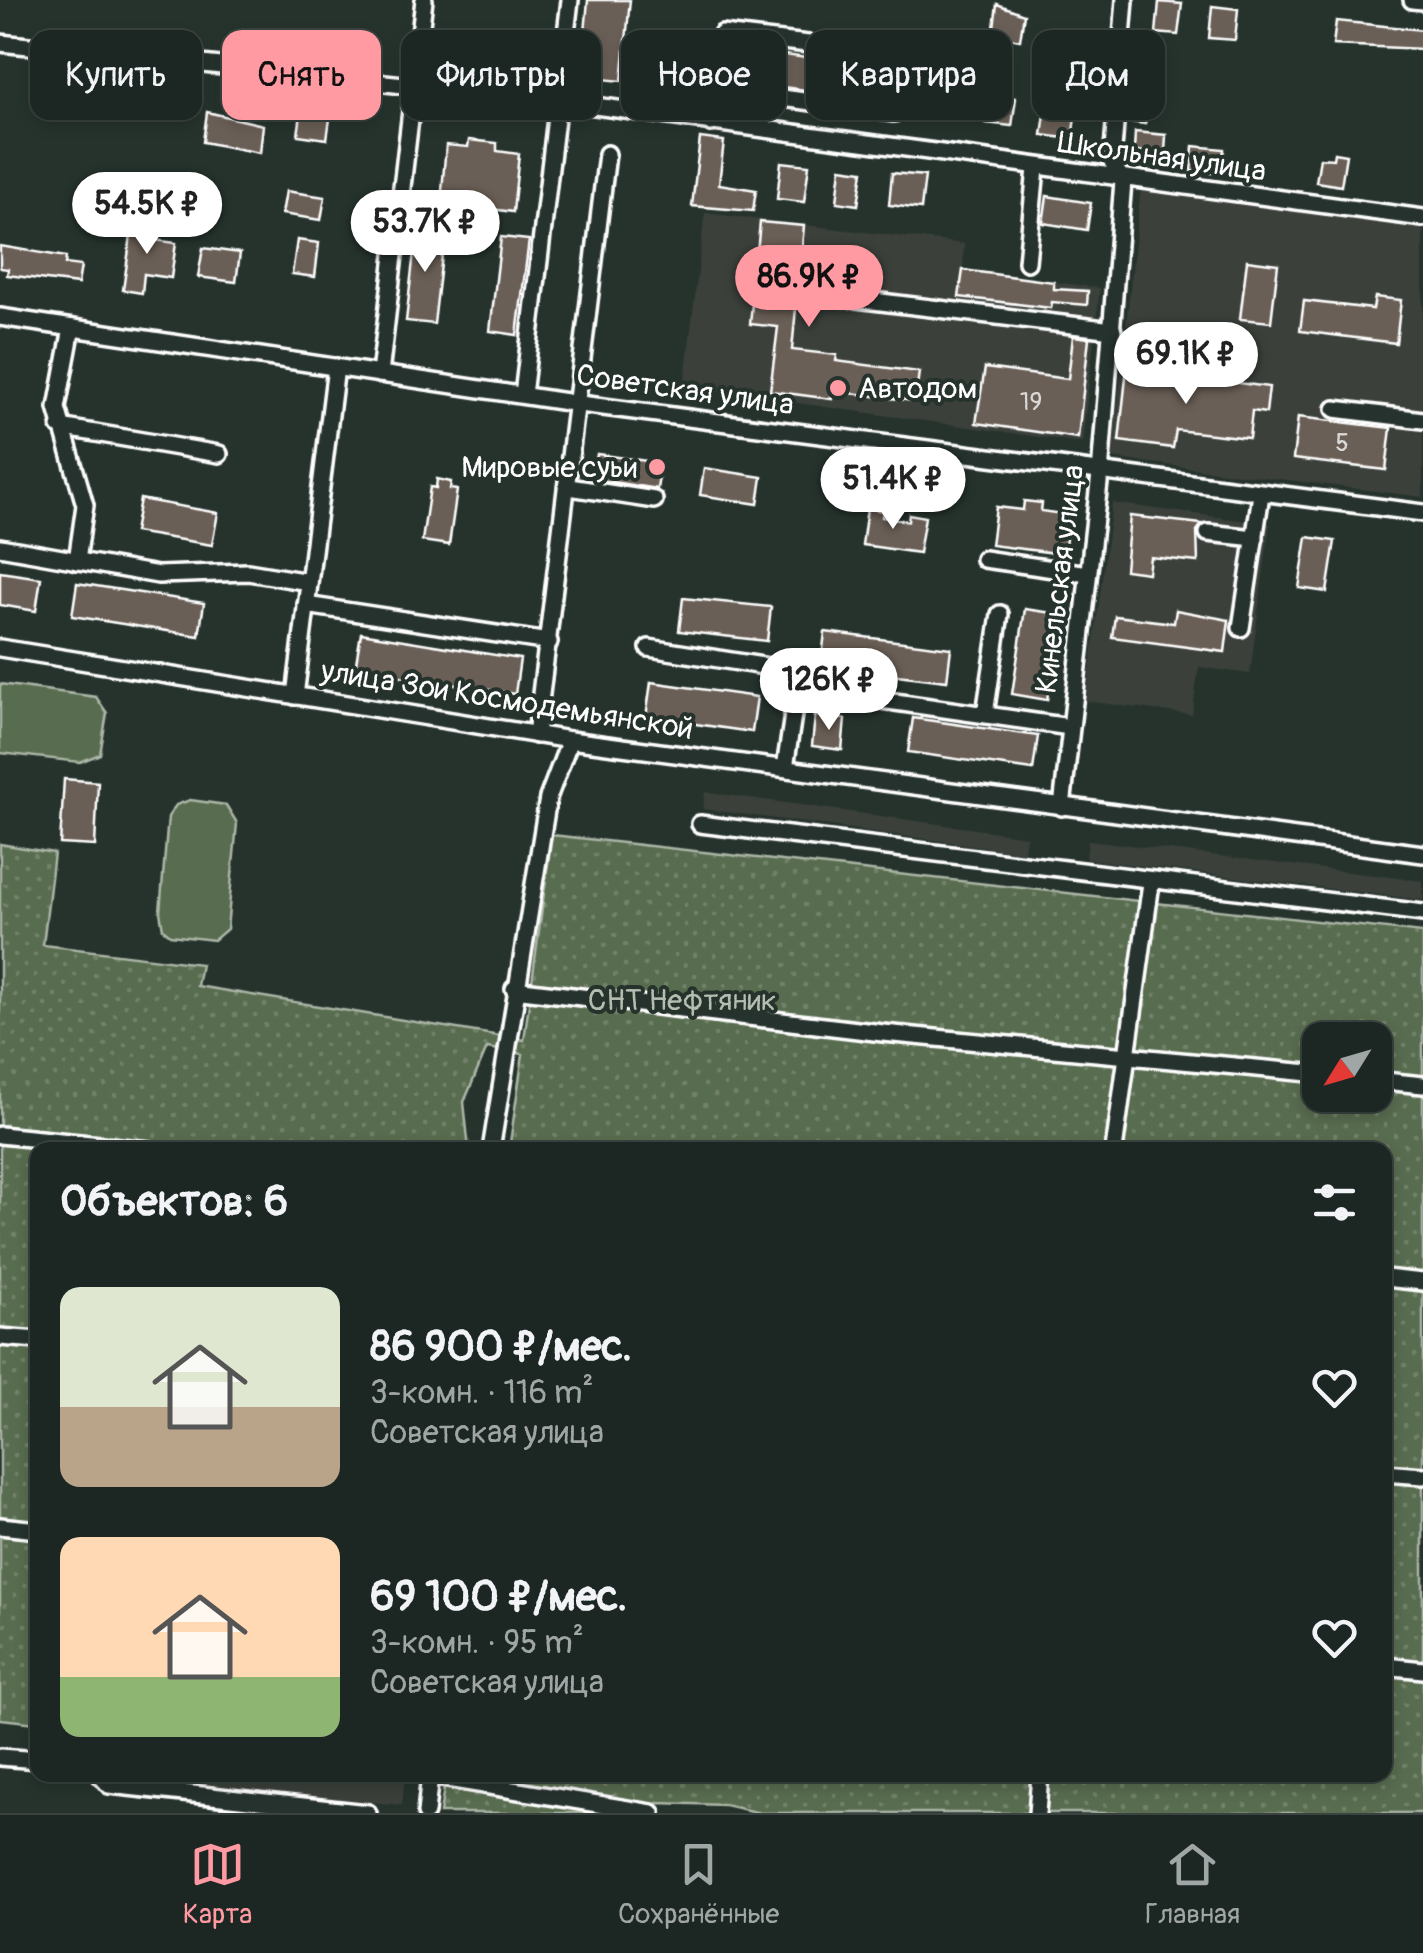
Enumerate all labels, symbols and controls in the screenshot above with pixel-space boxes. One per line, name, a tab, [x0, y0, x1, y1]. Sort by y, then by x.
chip: Купить	[30, 30, 202, 120]
chip: Снять	[222, 30, 381, 120]
chip: Фильтры	[401, 30, 601, 120]
chip: Новое	[621, 30, 786, 120]
chip: Квартира	[806, 30, 1012, 120]
chip: Дом	[1032, 30, 1165, 120]
street label: Школьная улица	[1055, 124, 1269, 190]
pin: 54.5K ₽	[55, 172, 239, 257]
text: 54.5K ₽	[94, 184, 200, 224]
pin: 53.7K ₽	[333, 190, 517, 275]
text: 53.7K ₽	[373, 202, 477, 242]
pin: 86.9K ₽	[717, 245, 901, 330]
text: 86.9K ₽	[757, 257, 861, 297]
pin: 69.1K ₽	[1094, 322, 1278, 407]
text: 69.1K ₽	[1136, 334, 1236, 374]
street label: Советская улица	[574, 356, 796, 424]
place label: Автодом	[858, 370, 977, 407]
marker: Автодом	[827, 377, 849, 399]
house number: 19	[1020, 387, 1042, 418]
house number: 5	[1335, 428, 1349, 459]
pin: 51.4K ₽	[801, 447, 985, 532]
place label: Мировые суьи	[461, 449, 637, 486]
marker: Мировые суьи	[646, 456, 668, 478]
text: 51.4K ₽	[843, 459, 943, 499]
street label: Кинельская улица	[1028, 463, 1092, 695]
pin: 126K ₽	[748, 648, 910, 733]
street label: улица Зои Космодемьянской	[317, 652, 696, 748]
text: 126K ₽	[782, 660, 876, 700]
park label: СНТ Нефтяник	[588, 982, 776, 1019]
north arrow	[1302, 1022, 1392, 1112]
map controls	[1302, 1022, 1392, 1112]
icon: filters	[1307, 1175, 1362, 1230]
text: Объектов: 6	[60, 1176, 288, 1228]
text: 86 900 ₽/мес.	[370, 1321, 632, 1373]
icon: home	[140, 1327, 260, 1447]
icon: heart	[1307, 1360, 1362, 1415]
text: 3-комн. · 116 m²	[370, 1373, 593, 1413]
text: Советская улица	[370, 1413, 604, 1453]
text: 69 100 ₽/мес.	[370, 1571, 627, 1623]
icon: home	[140, 1577, 260, 1697]
icon: heart	[1307, 1610, 1362, 1665]
text: 3-комн. · 95 m²	[370, 1623, 584, 1663]
text: Советская улица	[370, 1663, 604, 1703]
tab: Карта	[183, 1837, 252, 1932]
tab: Сохранённые	[618, 1837, 779, 1932]
tab: Главная	[1145, 1837, 1240, 1932]

